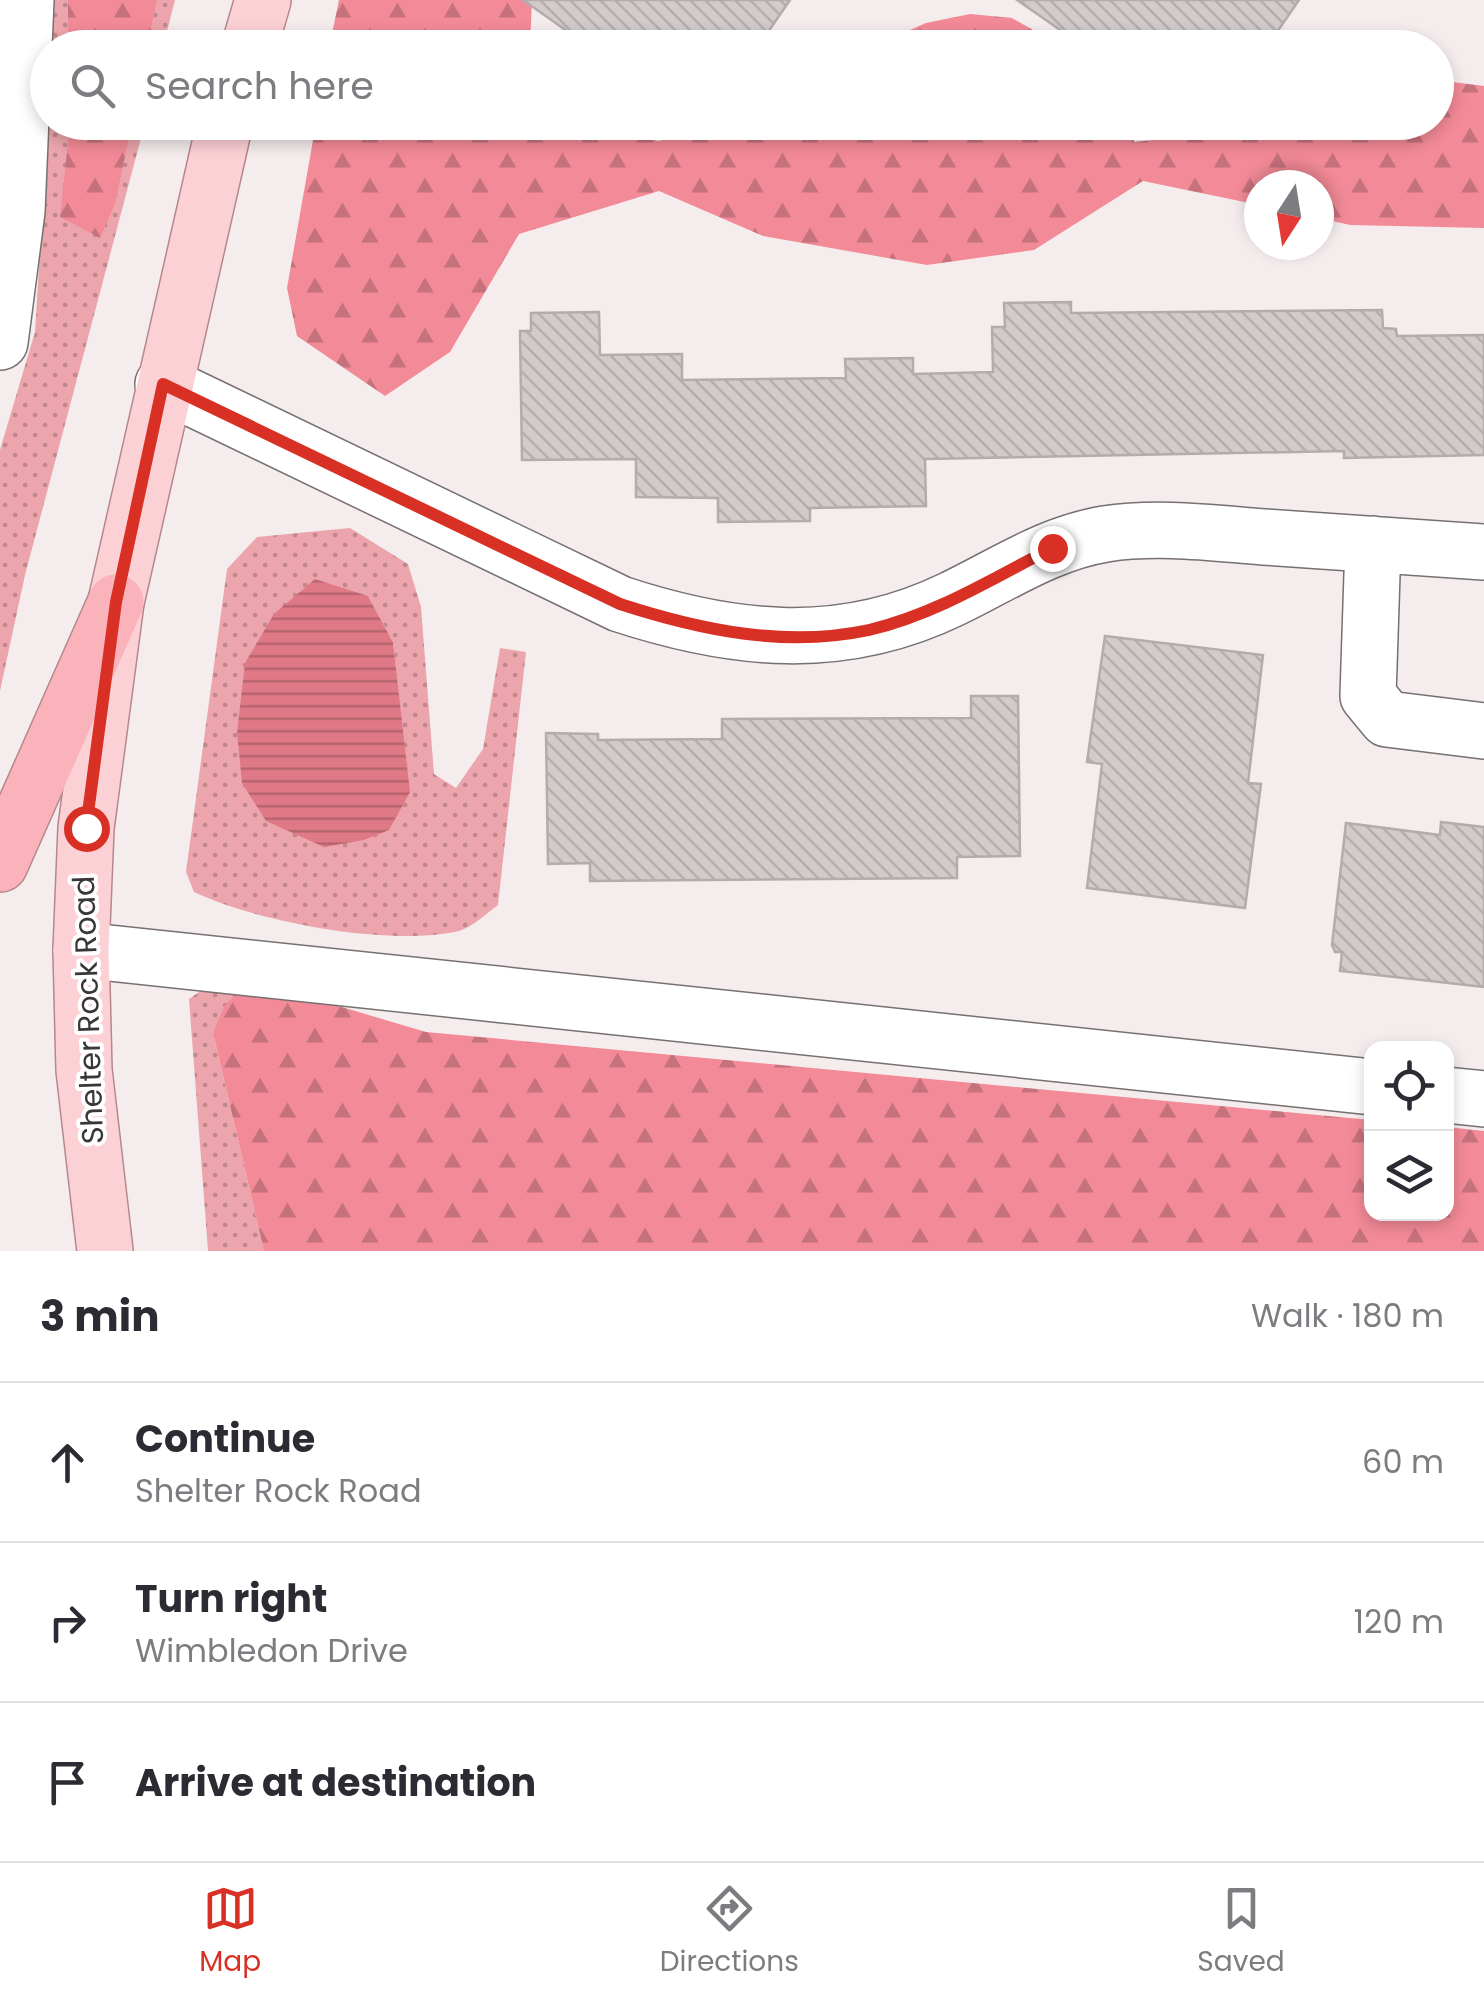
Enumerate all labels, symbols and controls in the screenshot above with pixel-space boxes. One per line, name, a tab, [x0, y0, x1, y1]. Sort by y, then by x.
search box	[30, 30, 1454, 140]
icon: search	[65, 58, 120, 113]
text: Search here	[145, 59, 374, 112]
north arrow	[1244, 170, 1334, 260]
route end	[1030, 526, 1076, 572]
route start	[64, 806, 110, 852]
street label: Shelter Rock Road	[62, 875, 114, 1145]
map controls	[1364, 1041, 1454, 1221]
button: locate	[1364, 1041, 1454, 1131]
button: layers	[1364, 1131, 1454, 1221]
text: 3 min	[40, 1287, 160, 1346]
text: Walk · 180 m	[1251, 1293, 1444, 1338]
text: Continue	[135, 1412, 315, 1465]
icon: ahead	[40, 1435, 95, 1490]
text: 60 m	[1362, 1439, 1444, 1484]
text: Shelter Rock Road	[135, 1468, 422, 1513]
text: Turn right	[135, 1572, 327, 1625]
icon: right	[40, 1595, 95, 1650]
text: 120 m	[1354, 1599, 1444, 1644]
text: Wimbledon Drive	[135, 1628, 408, 1673]
icon: arrive	[40, 1755, 95, 1810]
text: Arrive at destination	[135, 1756, 536, 1809]
tab: Map	[199, 1881, 261, 1983]
tab: Directions	[660, 1881, 799, 1983]
tab: Saved	[1197, 1881, 1285, 1983]

